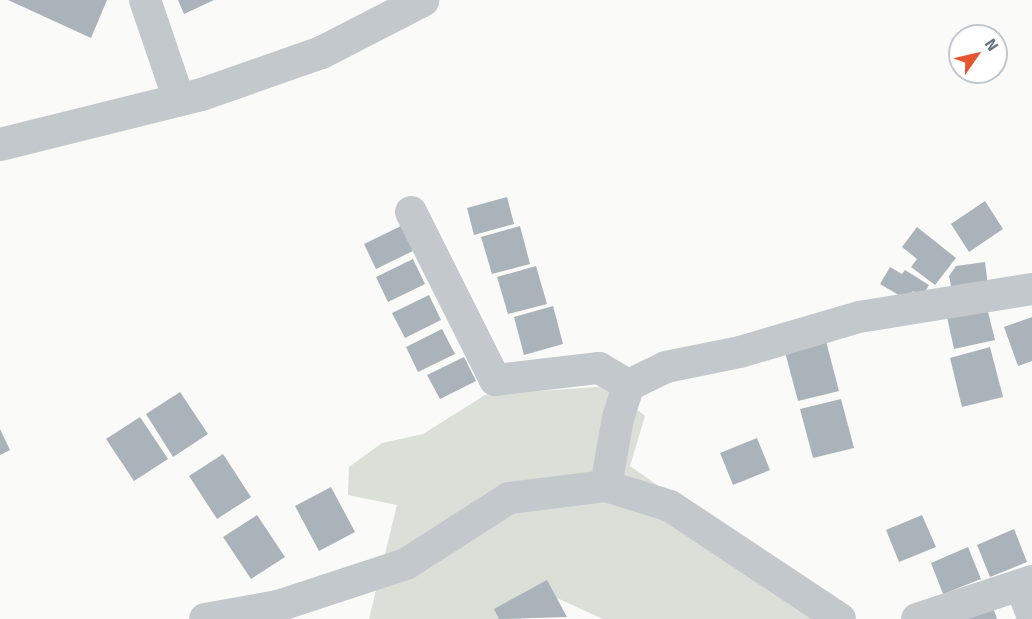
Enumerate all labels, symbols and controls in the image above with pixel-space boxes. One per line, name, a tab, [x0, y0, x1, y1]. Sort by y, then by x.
north arrow	[948, 24, 1008, 84]
text: N	[980, 35, 1003, 55]

